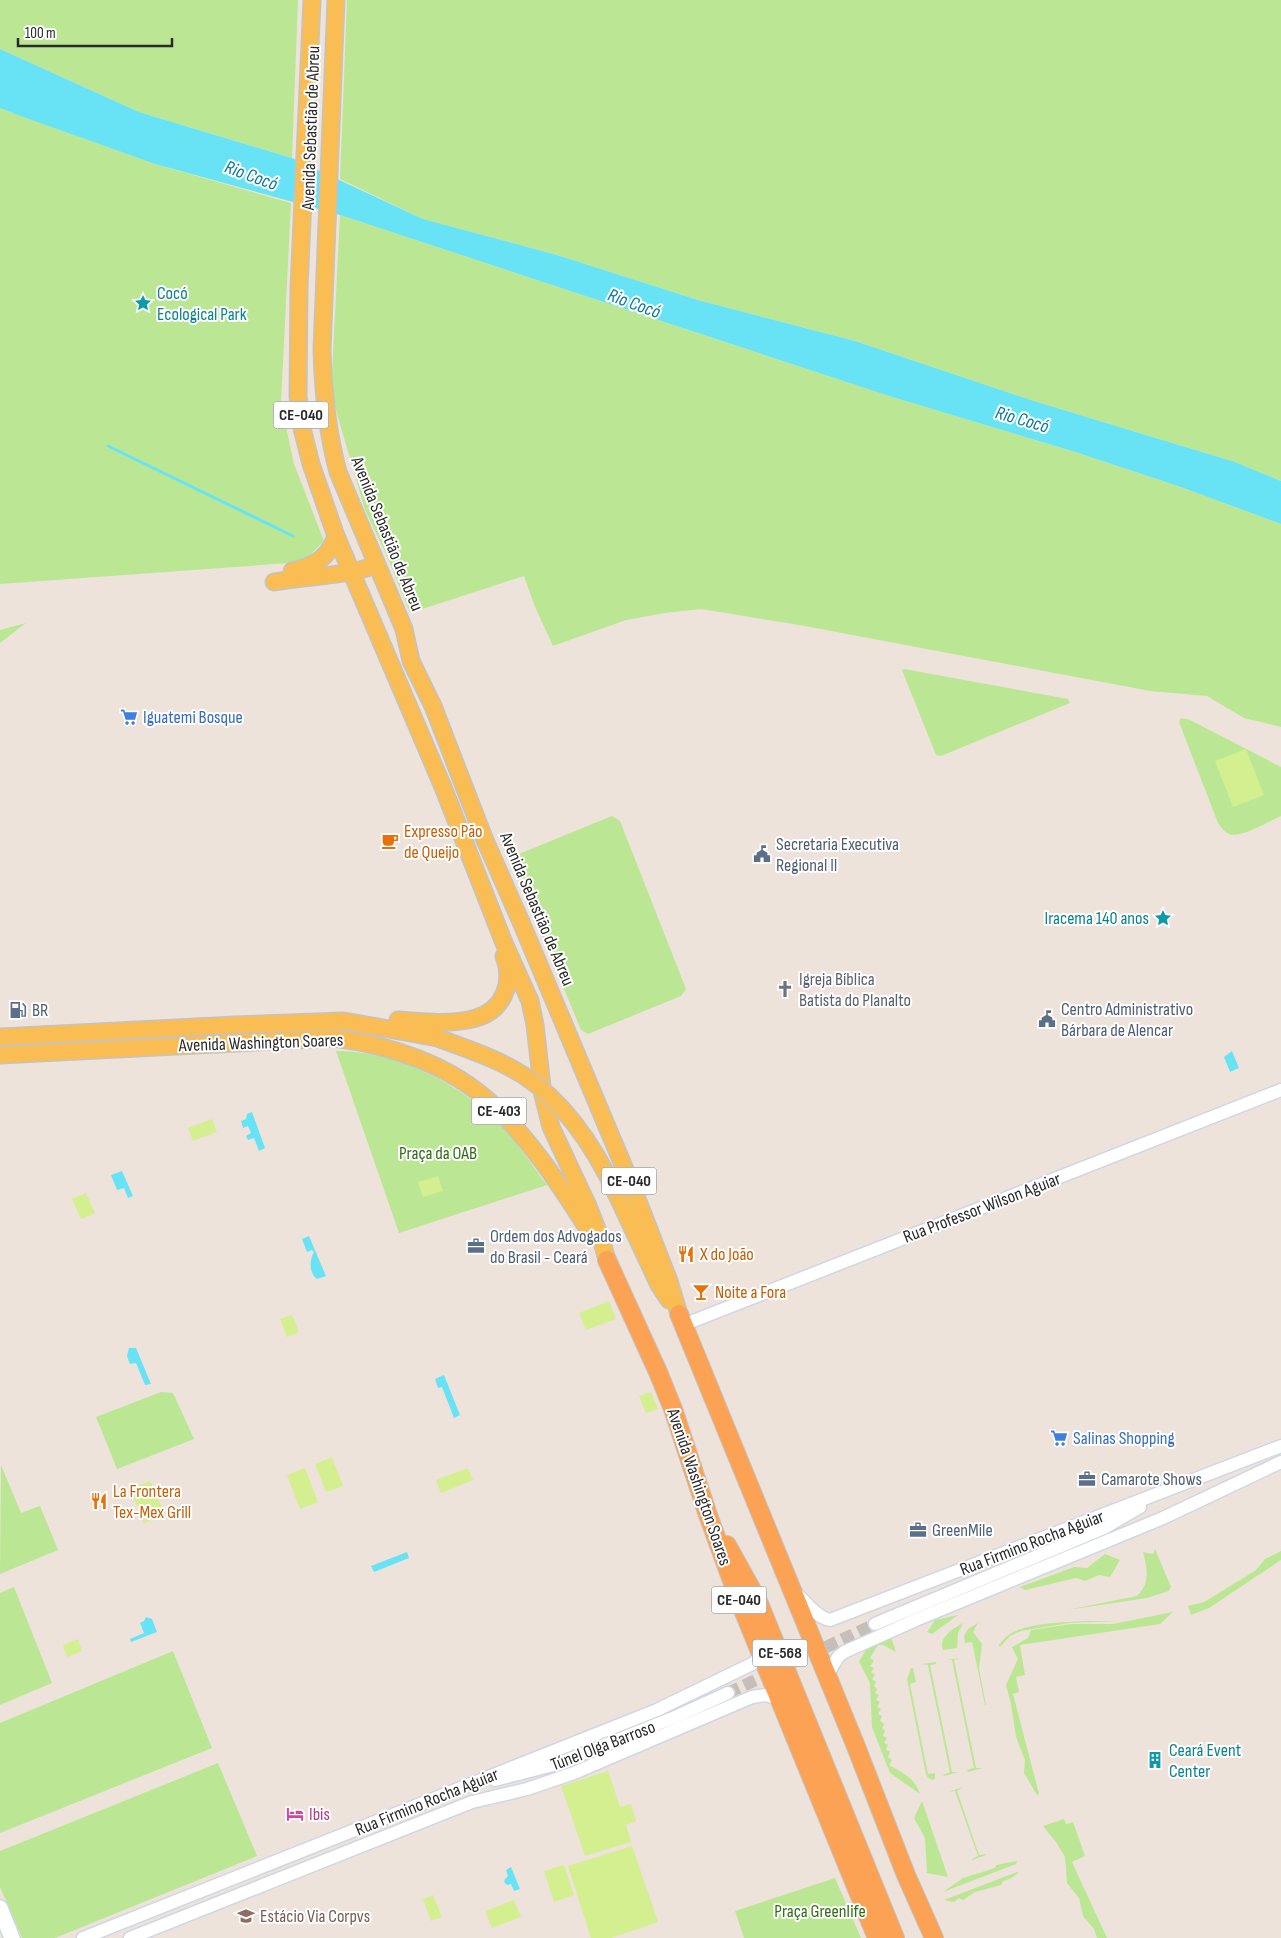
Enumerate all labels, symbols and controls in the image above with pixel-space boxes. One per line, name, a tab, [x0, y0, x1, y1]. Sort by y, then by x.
scale bar	[18, 15, 171, 47]
text: 100 m	[25, 24, 56, 43]
street label: Avenida Sebastião de Abreu	[298, 45, 324, 212]
water label: Rio Cocó	[221, 156, 281, 196]
place label: Cocó Ecological Park	[157, 283, 247, 325]
water label: Rio Cocó	[604, 284, 664, 324]
place icon: Cocó Ecological Park	[133, 293, 153, 313]
water label: Rio Cocó	[993, 401, 1052, 439]
road number: CE-040	[274, 402, 328, 428]
street label: Avenida Sebastião de Abreu	[346, 453, 428, 614]
supermarket icon: Iguatemi Bosque	[119, 707, 139, 727]
place label: Iguatemi Bosque	[143, 707, 243, 728]
place label: Expresso Pão de Queijo	[404, 821, 483, 863]
street label: Avenida Sebastião de Abreu	[495, 828, 579, 989]
cafe icon: Expresso Pão de Queijo	[380, 831, 400, 851]
place label: Secretaria Executiva Regional II	[776, 834, 899, 876]
public building icon: Secretaria Executiva Regional II	[752, 844, 772, 864]
place label: Iracema 140 anos	[1045, 908, 1149, 929]
place icon: Iracema 140 anos	[1153, 908, 1173, 928]
place label: Igreja Bíblica Batista do Planalto	[799, 969, 911, 1011]
church icon: Igreja Bíblica Batista do Planalto	[775, 979, 795, 999]
place label: Centro Administrativo Bárbara de Alencar	[1061, 999, 1193, 1041]
fuel station icon: BR	[8, 1000, 28, 1020]
place label: BR	[32, 1000, 48, 1021]
public building icon: Centro Administrativo Bárbara de Alencar	[1037, 1009, 1057, 1029]
street label: Avenida Washington Soares	[177, 1030, 344, 1056]
road number: CE-403	[472, 1098, 526, 1124]
park label: Praça da OAB	[399, 1143, 477, 1164]
road number: CE-040	[602, 1168, 656, 1194]
street label: Rua Professor Wilson Aguiar	[900, 1168, 1064, 1248]
place label: Ordem dos Advogados do Brasil - Ceará	[490, 1226, 622, 1268]
office icon: Ordem dos Advogados do Brasil - Ceará	[466, 1236, 486, 1256]
restaurant icon: X do João	[676, 1244, 696, 1264]
place label: X do João	[699, 1244, 754, 1265]
bar icon: Noite a Fora	[691, 1282, 711, 1302]
place label: Noite a Fora	[715, 1282, 786, 1303]
street label: Avenida Washington Soares	[662, 1405, 736, 1568]
supermarket icon: Salinas Shopping	[1049, 1428, 1069, 1448]
place label: Salinas Shopping	[1073, 1428, 1175, 1449]
office icon: Camarote Shows	[1077, 1469, 1097, 1489]
place label: Camarote Shows	[1101, 1469, 1202, 1490]
place label: La Frontera Tex-Mex Grill	[113, 1481, 191, 1523]
restaurant icon: La Frontera Tex-Mex Grill	[89, 1491, 109, 1511]
street label: Rua Firmino Rocha Aguiar	[957, 1506, 1107, 1580]
office icon: GreenMile	[908, 1520, 928, 1540]
place label: GreenMile	[932, 1520, 993, 1541]
road number: CE-040	[712, 1586, 766, 1614]
road number: CE-568	[752, 1640, 808, 1666]
street label: Túnel Olga Barroso	[548, 1716, 658, 1776]
place label: Ceará Event Center	[1169, 1740, 1242, 1782]
building icon: Ceará Event Center	[1145, 1750, 1165, 1770]
street label: Rua Firmino Rocha Aguiar	[352, 1764, 502, 1840]
hotel icon: Ibis	[285, 1804, 305, 1824]
place label: Ibis	[309, 1804, 330, 1825]
park label: Praça Greenlife	[774, 1901, 866, 1922]
school or university icon: Estácio Via Corpvs	[236, 1906, 256, 1926]
place label: Estácio Via Corpvs	[260, 1906, 370, 1927]

